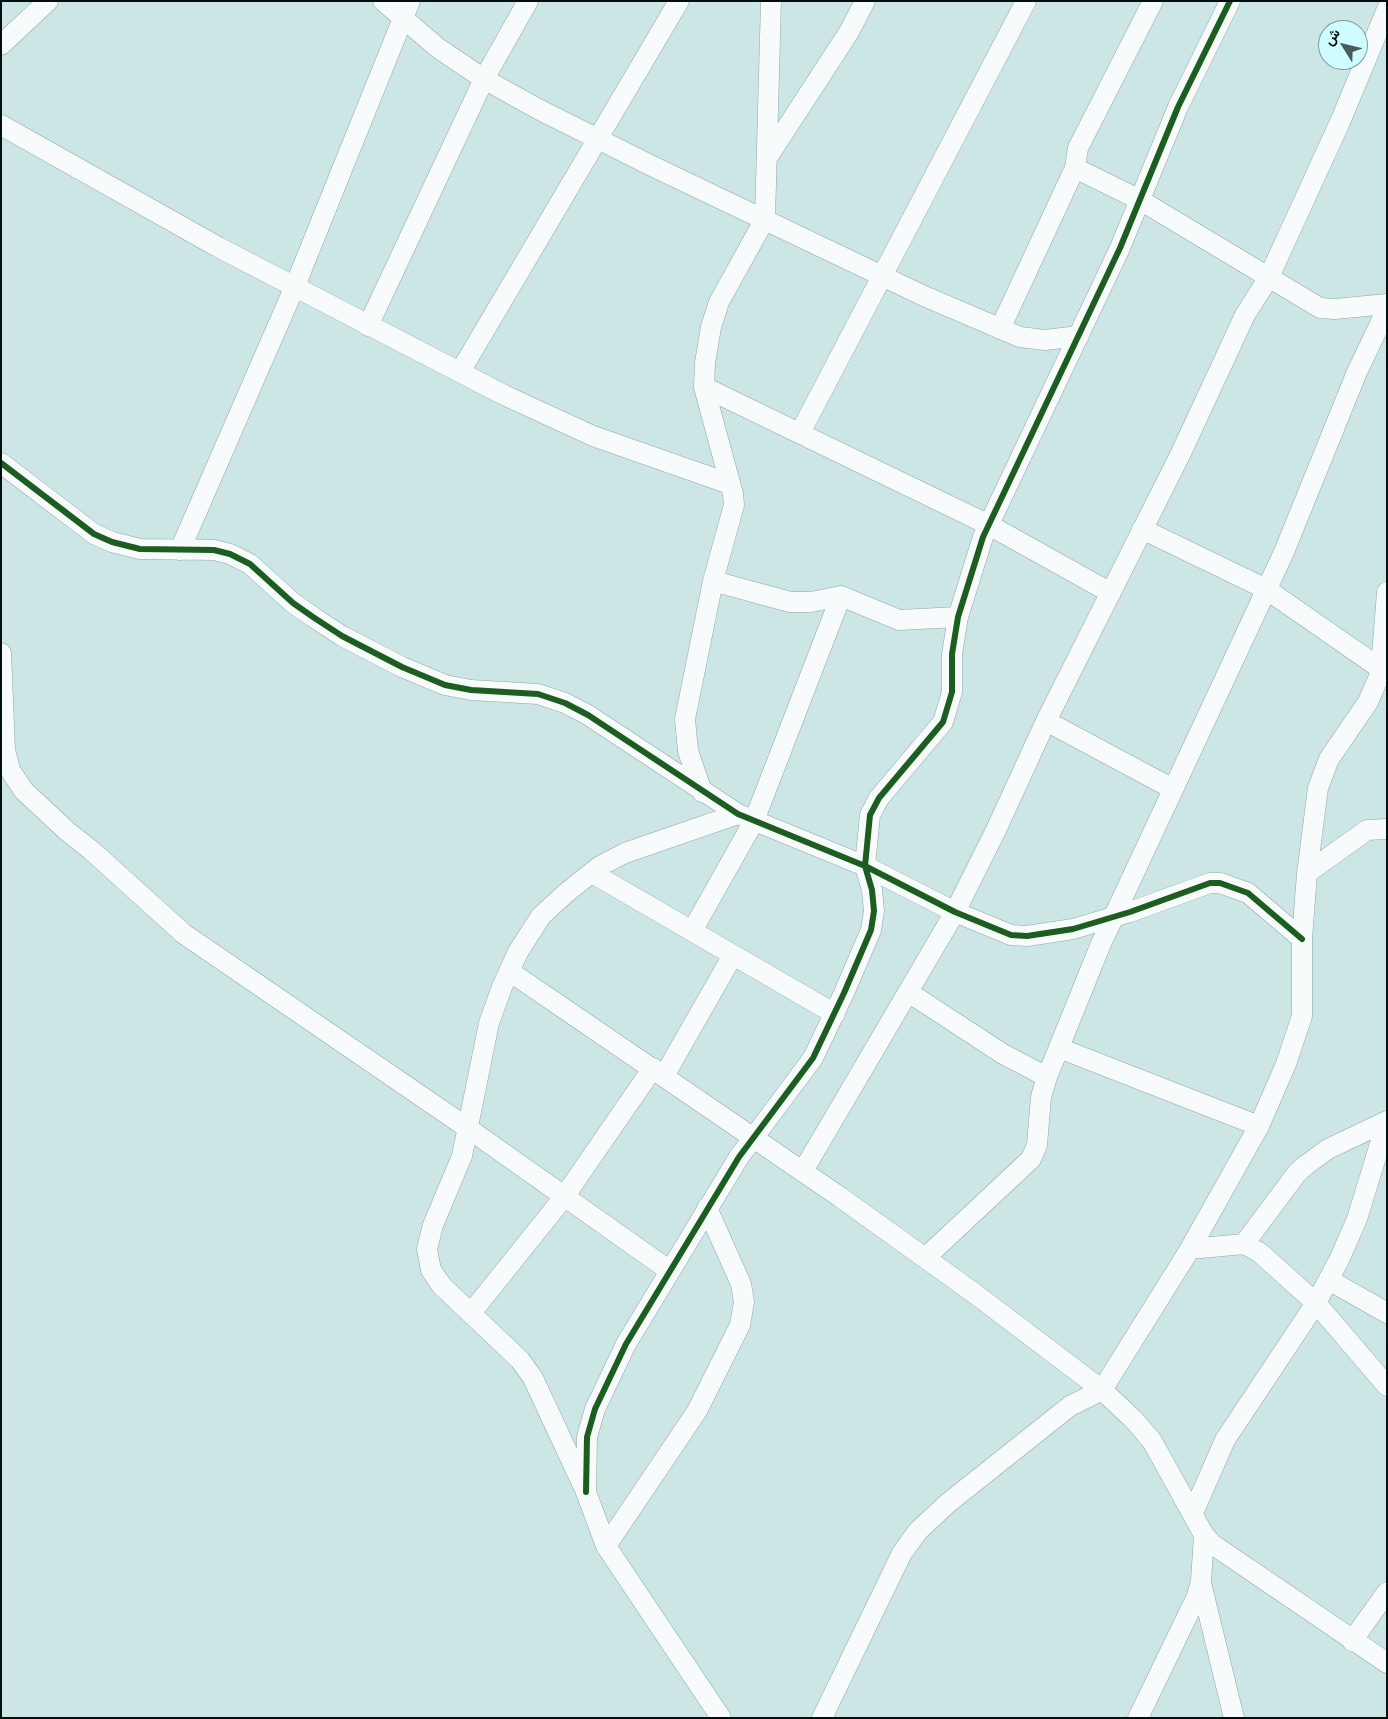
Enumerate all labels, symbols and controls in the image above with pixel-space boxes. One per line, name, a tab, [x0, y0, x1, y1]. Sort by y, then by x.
north arrow	[1318, 20, 1368, 70]
text: ش	[1319, 25, 1344, 49]

